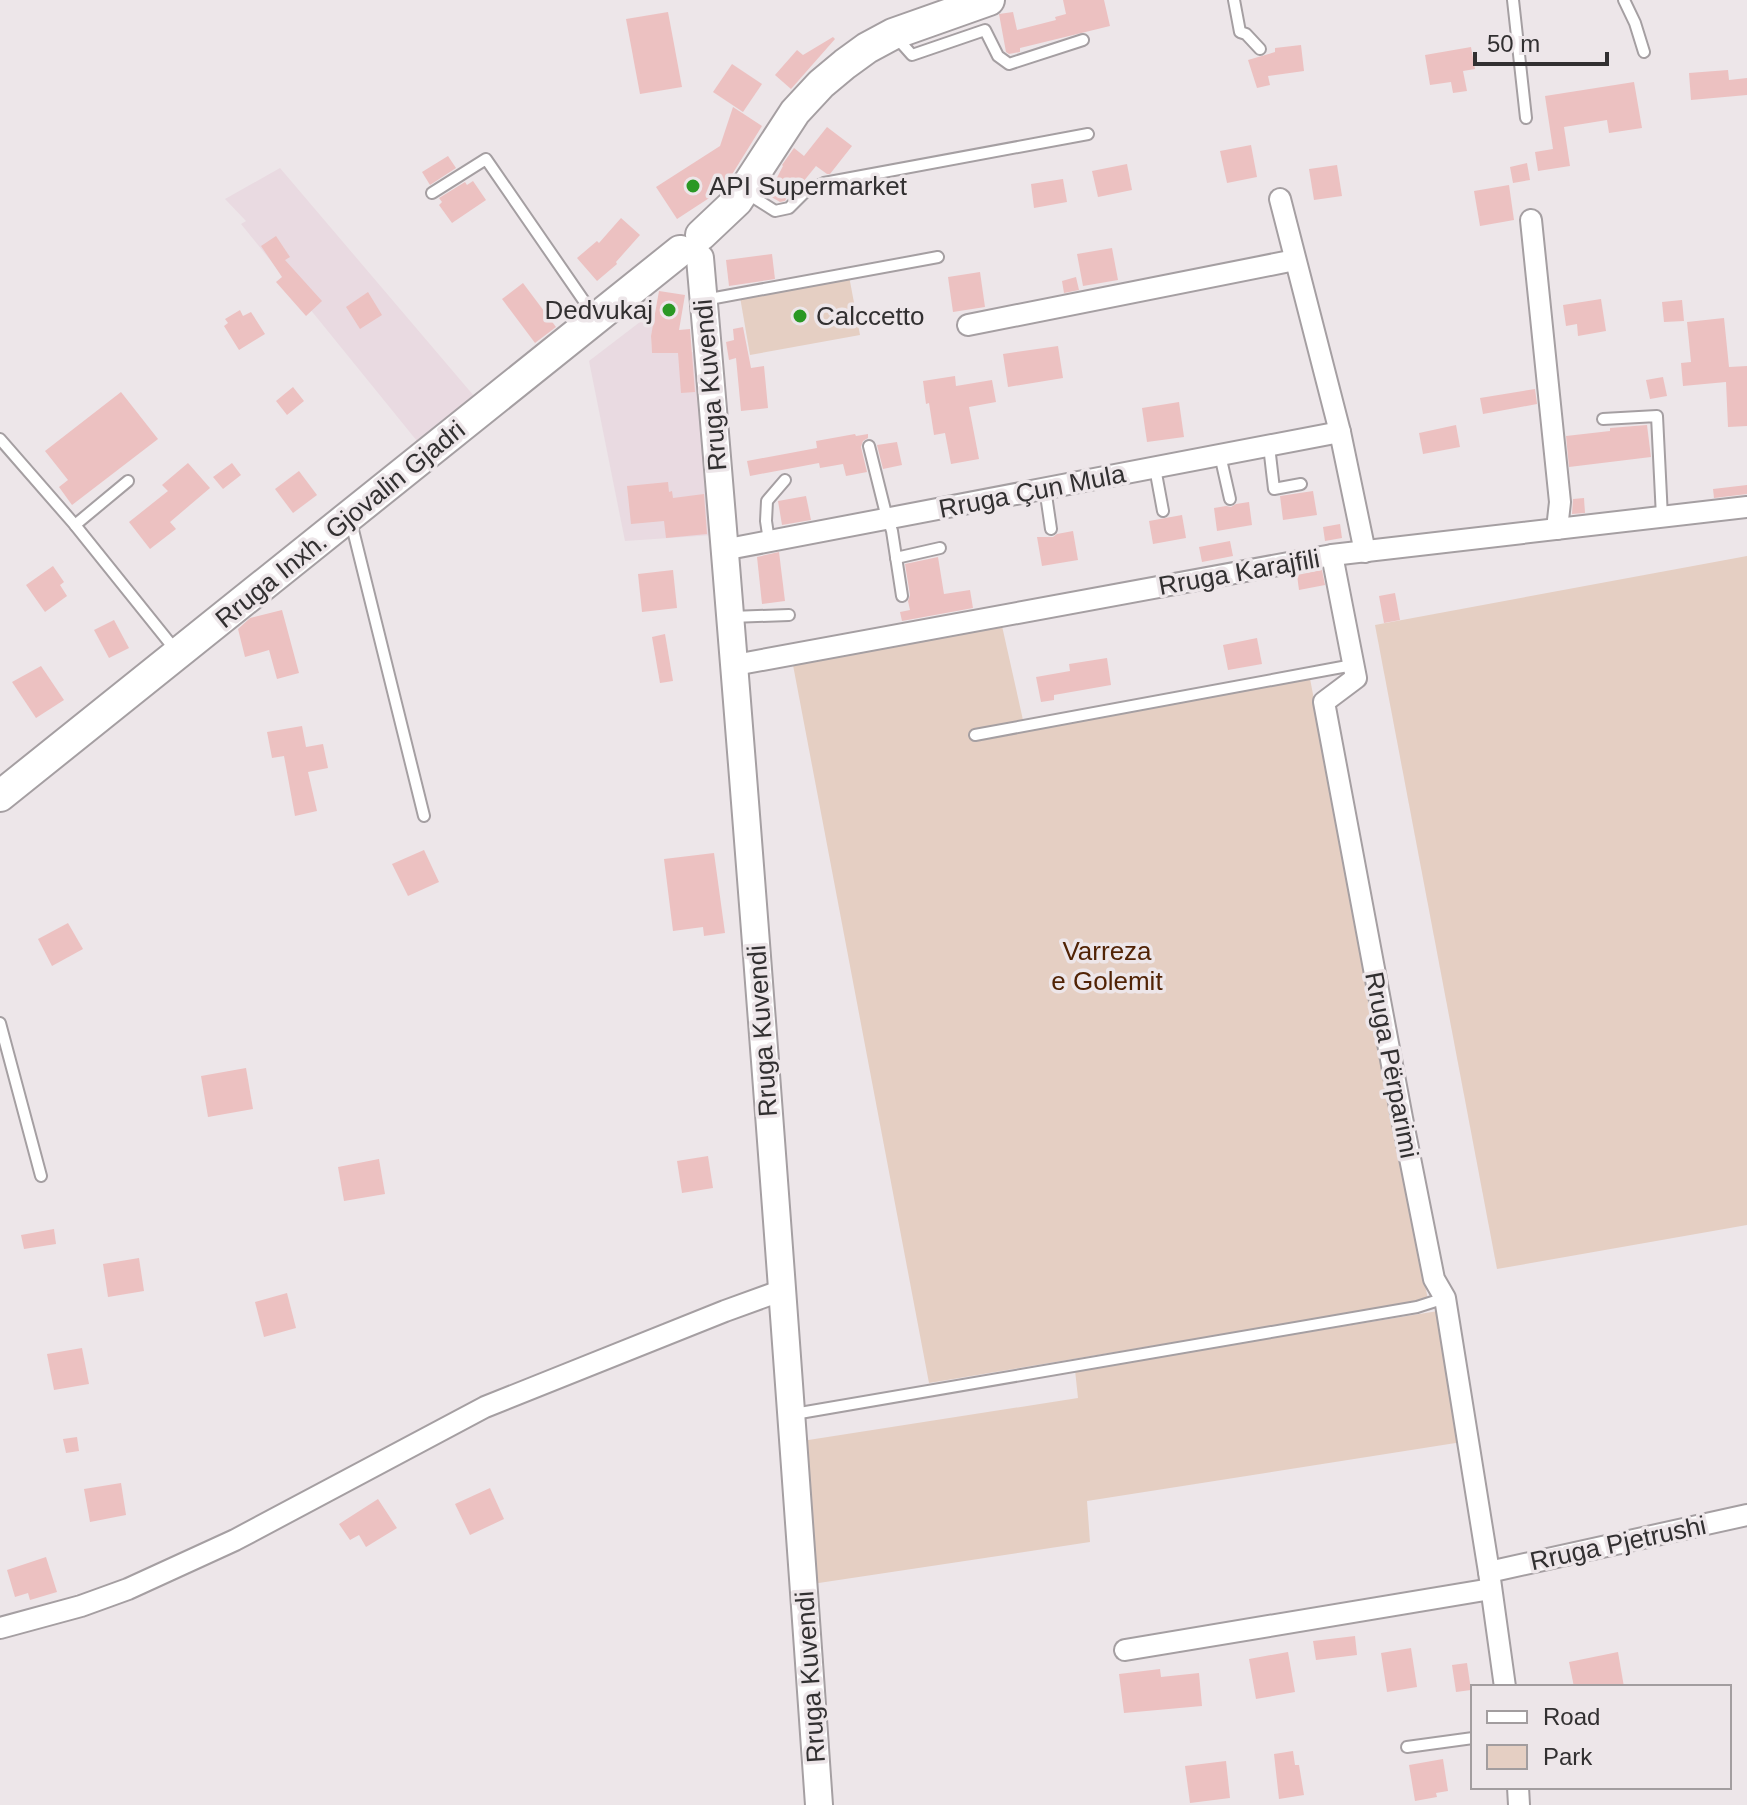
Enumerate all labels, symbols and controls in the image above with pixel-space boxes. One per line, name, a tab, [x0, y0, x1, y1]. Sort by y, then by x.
scale bar	[1475, 16, 1607, 66]
text: 50 m	[1487, 30, 1540, 57]
place label: API Supermarket	[709, 171, 908, 201]
marker: API Supermarket	[684, 177, 702, 195]
place label: Dedvukaj	[545, 295, 653, 325]
street label: Rruga Kuvendi	[688, 298, 732, 472]
marker: Dedvukaj	[660, 301, 678, 319]
place label: Calccetto	[816, 301, 924, 331]
marker: Calccetto	[791, 307, 809, 325]
street label: Rruga Inxh. Gjovalin Gjadri	[209, 414, 471, 634]
street label: Rruga Çun Mula	[936, 458, 1128, 524]
street label: Rruga Karajfili	[1156, 543, 1322, 601]
park label: Varreza e Golemit	[1051, 936, 1163, 996]
street label: Rruga Kuvendi	[741, 944, 783, 1118]
street label: Rruga Përparimi	[1359, 969, 1425, 1161]
street label: Rruga Pjetrushi	[1527, 1510, 1709, 1576]
street label: Rruga Kuvendi	[789, 1590, 831, 1764]
legend	[1471, 1685, 1731, 1789]
text: Road	[1543, 1703, 1600, 1730]
text: Park	[1543, 1743, 1593, 1770]

